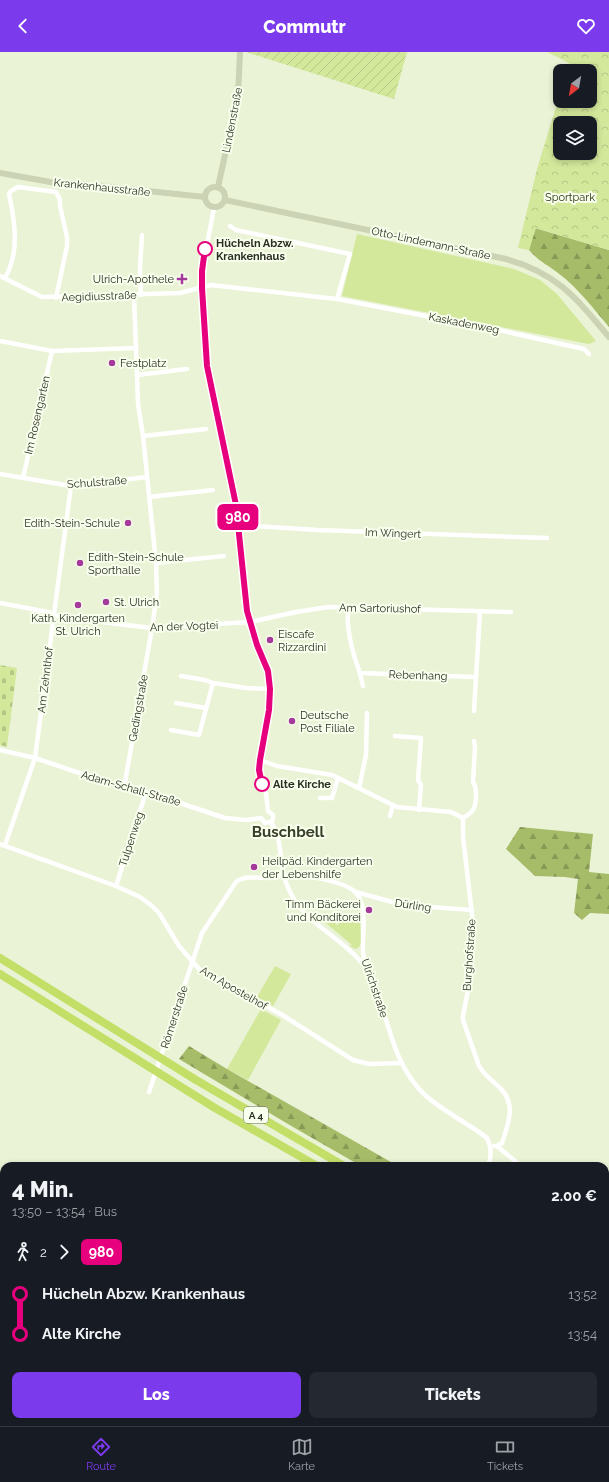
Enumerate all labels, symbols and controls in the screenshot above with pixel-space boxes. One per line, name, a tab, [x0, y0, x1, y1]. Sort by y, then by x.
icon: back	[12, 15, 34, 37]
icon: heart	[575, 15, 597, 37]
text: Commutr	[263, 16, 346, 37]
north arrow	[553, 64, 597, 108]
map controls	[553, 64, 597, 160]
street label: Lindenstraße	[220, 86, 245, 154]
button: layers	[553, 116, 597, 160]
street label: Krankenhausstraße	[53, 176, 152, 199]
park label: Sportpark	[545, 191, 595, 204]
street label: Otto-Lindemann-Straße	[370, 225, 492, 263]
place label: Hücheln Abzw. Krankenhaus	[216, 237, 294, 263]
marker: Hücheln Abzw. Krankenhaus	[197, 241, 213, 257]
place label: Ulrich-Apothele	[93, 273, 175, 286]
marker: Ulrich-Apothele	[177, 274, 187, 284]
street label: Aegidiusstraße	[61, 289, 137, 304]
street label: Kaskadenweg	[427, 310, 500, 337]
place label: Festplatz	[120, 357, 167, 370]
marker: Festplatz	[107, 358, 117, 368]
street label: Im Rosengarten	[22, 374, 53, 456]
street label: Schulstraße	[67, 474, 128, 491]
line badge: 980	[215, 504, 261, 530]
text: 980	[225, 509, 251, 525]
place label: Edith-Stein-Schule	[24, 517, 121, 530]
marker: Edith-Stein-Schule	[123, 518, 133, 528]
street label: Im Wingert	[365, 526, 422, 541]
place label: Edith-Stein-Schule Sporthalle	[88, 551, 184, 577]
marker: Edith-Stein-Schule Sporthalle	[75, 558, 85, 568]
place label: St. Ulrich	[114, 596, 159, 609]
marker: St. Ulrich	[101, 597, 111, 607]
marker: Kath. Kindergarten St. Ulrich	[73, 600, 83, 610]
street label: Am Sartoriushof	[339, 601, 421, 616]
place label: Kath. Kindergarten St. Ulrich	[31, 612, 125, 638]
street label: An der Vogtei	[150, 619, 218, 634]
place label: Eiscafe Rizzardini	[278, 628, 326, 654]
marker: Eiscafe Rizzardini	[265, 635, 275, 645]
street label: Am Zehnthof	[35, 646, 56, 714]
street label: Rebenhang	[388, 668, 448, 683]
street label: Gedingstraße	[126, 673, 151, 743]
place label: Deutsche Post Filiale	[300, 709, 355, 735]
marker: Deutsche Post Filiale	[287, 716, 297, 726]
street label: Adam-Schall-Straße	[80, 768, 183, 809]
marker: Alte Kirche	[254, 776, 270, 792]
place label: Alte Kirche	[273, 778, 331, 791]
street label: Tulpenweg	[117, 810, 146, 868]
district label: Buschbell	[252, 823, 324, 841]
place label: Heilpäd. Kindergarten der Lebenshilfe	[262, 855, 372, 881]
marker: Heilpäd. Kindergarten der Lebenshilfe	[249, 862, 259, 872]
street label: Dürling	[394, 896, 432, 914]
place label: Timm Bäckerei und Konditorei	[285, 898, 361, 924]
marker: Timm Bäckerei und Konditorei	[364, 905, 374, 915]
street label: Burghofstraße	[460, 918, 479, 992]
street label: Ulrichstraße	[358, 957, 391, 1020]
street label: Am Apostelhof	[198, 964, 270, 1013]
street label: Römerstraße	[158, 984, 191, 1050]
road number: A 4	[244, 1107, 268, 1123]
text: 4 Min.	[12, 1176, 73, 1202]
text: 2.00 €	[551, 1187, 597, 1205]
text: 13:50 – 13:54 · Bus	[12, 1204, 117, 1219]
icon: walk	[12, 1241, 34, 1263]
icon: forward	[53, 1241, 75, 1263]
text: 980	[89, 1244, 114, 1260]
text: 2	[40, 1245, 47, 1260]
text: Hücheln Abzw. Krankenhaus	[42, 1285, 245, 1303]
text: 13:52	[568, 1287, 597, 1302]
text: Alte Kirche	[42, 1325, 121, 1343]
text: 13:54	[568, 1327, 597, 1342]
button: Los	[12, 1372, 301, 1418]
button: Tickets	[309, 1372, 597, 1418]
tab: Route	[86, 1436, 116, 1473]
tab: Karte	[288, 1436, 315, 1473]
tab: Tickets	[487, 1436, 523, 1473]

